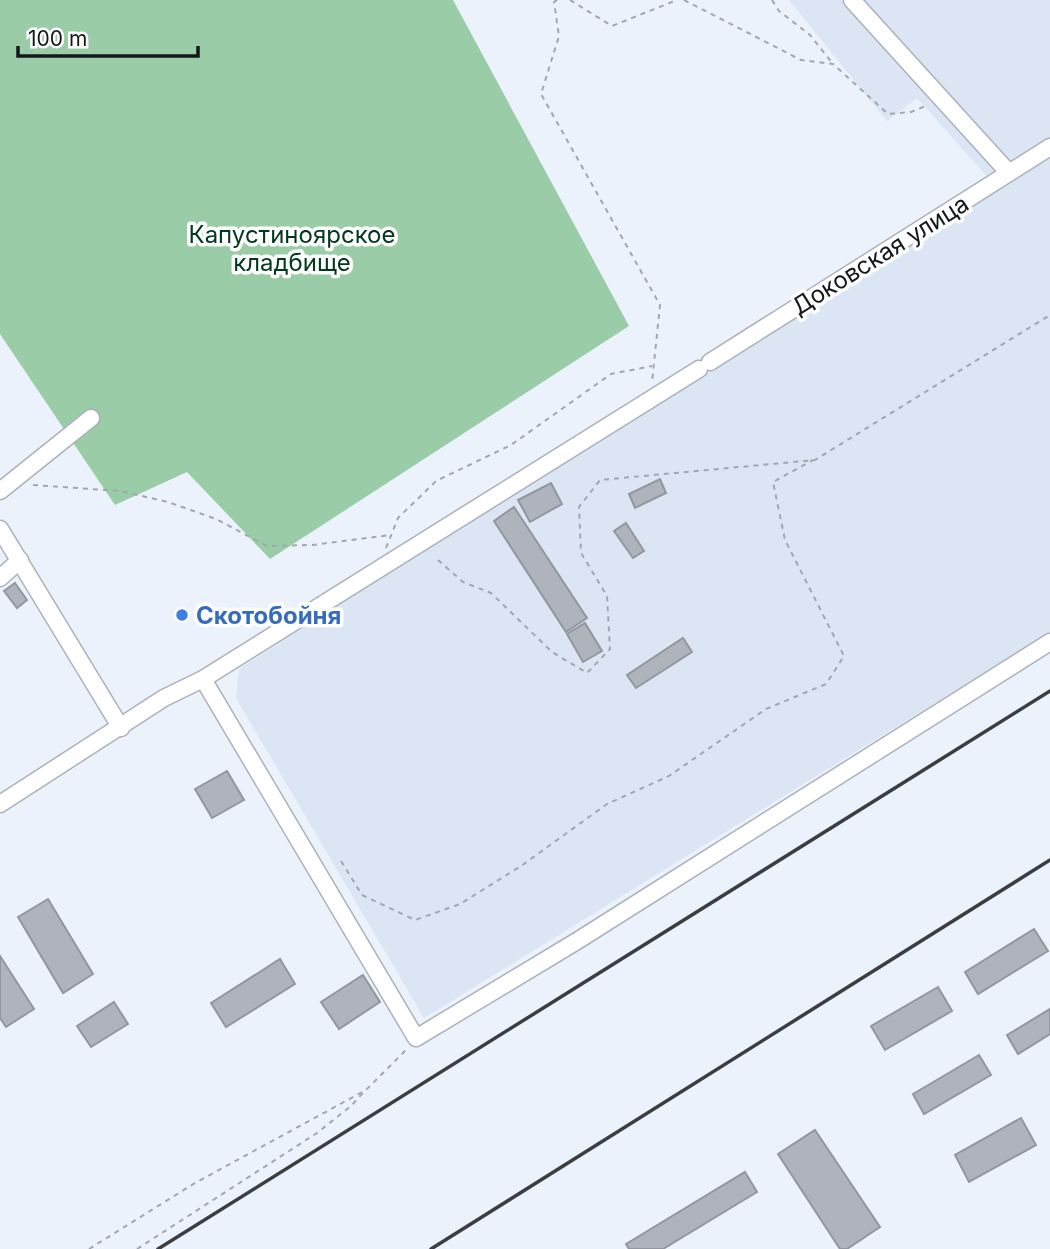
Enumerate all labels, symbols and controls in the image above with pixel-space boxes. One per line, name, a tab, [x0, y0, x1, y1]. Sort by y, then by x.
scale bar	[18, 14, 198, 58]
text: 100 m	[28, 26, 87, 51]
street label: Доковская улица	[786, 189, 974, 321]
park label: Капустиноярское кладбище	[189, 220, 395, 277]
place label: Скотобойня	[196, 601, 341, 630]
marker: Скотобойня	[174, 607, 190, 623]

